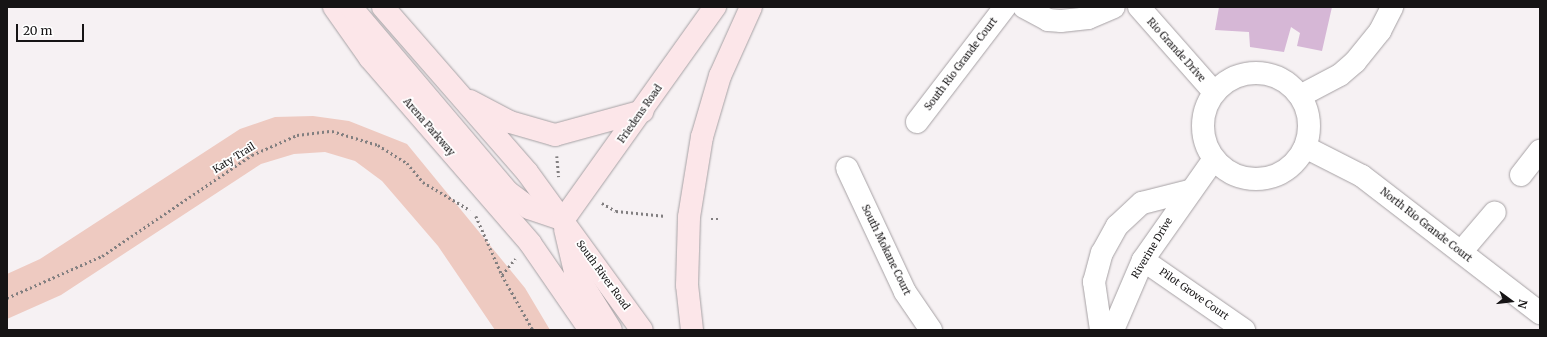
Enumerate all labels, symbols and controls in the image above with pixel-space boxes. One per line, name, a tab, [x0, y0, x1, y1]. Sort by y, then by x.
street label: South Rio Grande Court	[922, 15, 1000, 113]
scale bar	[18, 16, 86, 42]
street label: Rio Grande Drive	[1144, 16, 1208, 84]
text: 20 m	[23, 23, 52, 38]
street label: Friedens Road	[615, 83, 665, 145]
street label: Arena Parkway	[401, 96, 457, 158]
street label: Katy Trail	[211, 140, 257, 176]
street label: North Rio Grande Court	[1378, 185, 1474, 265]
street label: South Mokane Court	[859, 203, 913, 297]
street label: Riverine Drive	[1129, 215, 1175, 281]
street label: South River Road	[574, 238, 632, 312]
street label: Pilot Grove Court	[1157, 266, 1231, 322]
north arrow	[1491, 281, 1531, 321]
text: N	[1515, 298, 1530, 310]

